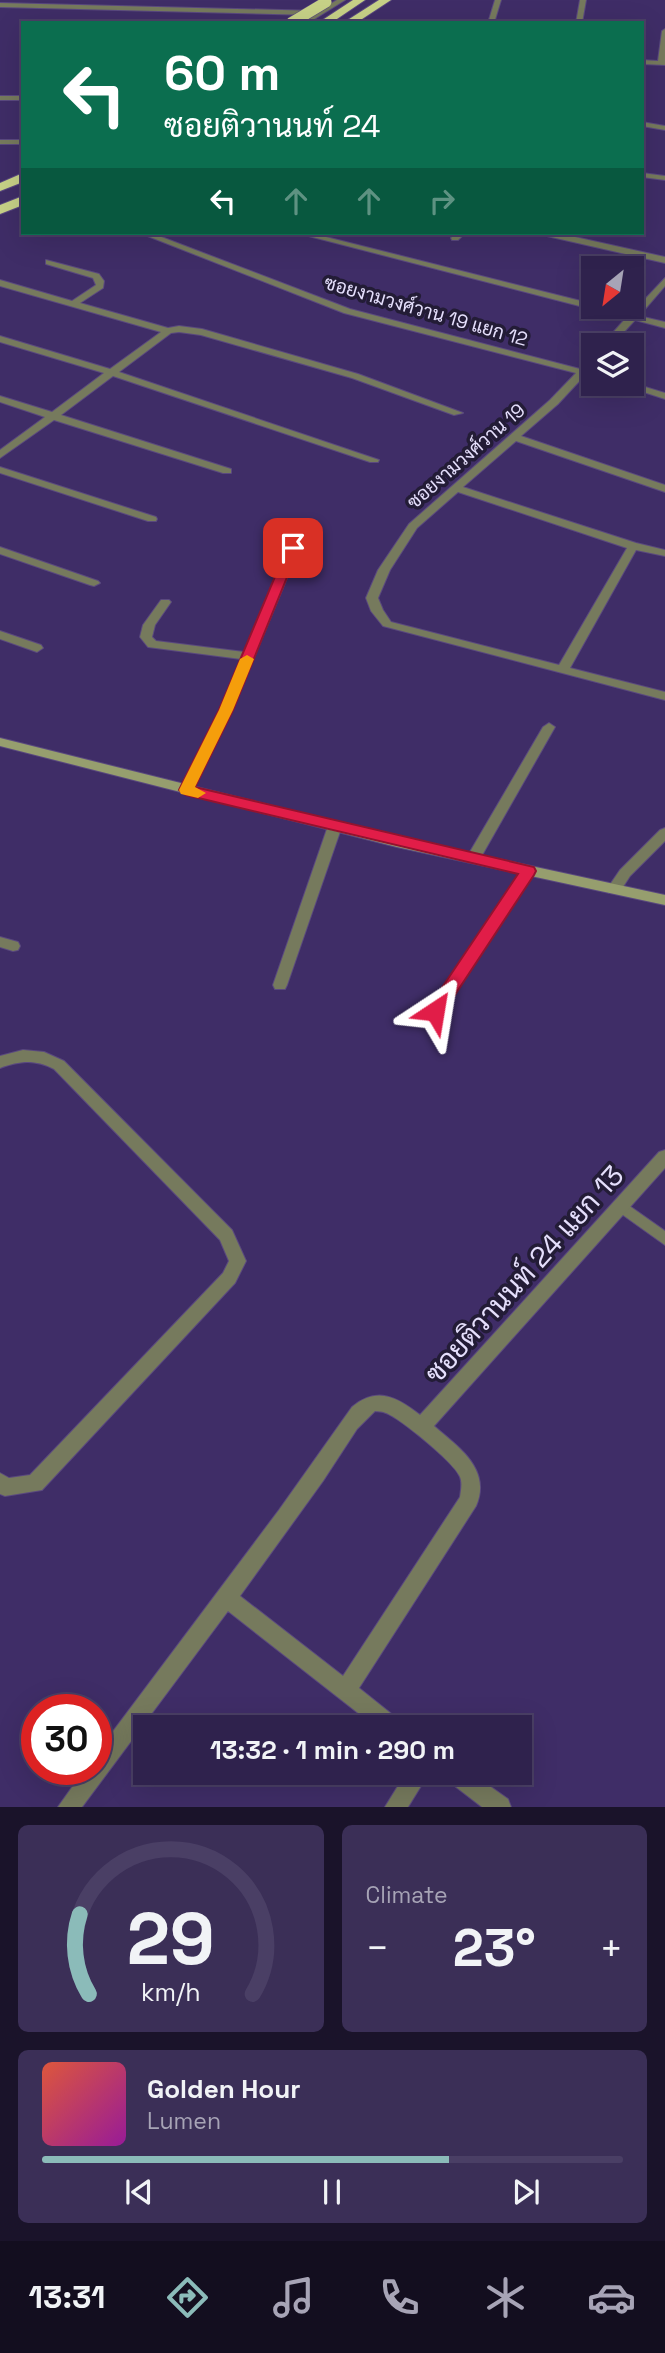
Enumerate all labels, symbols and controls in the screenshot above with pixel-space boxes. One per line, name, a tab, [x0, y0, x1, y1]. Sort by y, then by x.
text: 60 m	[164, 42, 280, 104]
icon: left	[49, 49, 140, 140]
text: ซอยติวานนท์ 24	[164, 106, 381, 146]
icon: left	[204, 182, 242, 220]
icon: ahead	[277, 182, 315, 220]
icon: ahead	[350, 182, 388, 220]
icon: right	[423, 182, 461, 220]
north arrow	[581, 256, 644, 318]
map controls	[581, 256, 644, 396]
street label: ซอยงามวงศ์วาน 19 แยก 12	[321, 270, 531, 352]
button: layers	[581, 333, 644, 396]
street label: ซอยงามวงศ์วาน 19	[402, 398, 530, 514]
pin	[263, 518, 323, 578]
icon: arrive	[274, 529, 312, 567]
position arrow	[398, 974, 472, 1048]
street label: ซอยติวานนท์ 24 แยก 13	[416, 1157, 631, 1390]
speed limit sign: 30	[21, 1694, 112, 1785]
text: 13:32 · 1 min · 290 m	[210, 1733, 455, 1767]
text: Climate	[366, 1880, 448, 1910]
text: 29	[127, 1893, 215, 1986]
text: 23°	[453, 1915, 536, 1981]
text: −	[366, 1924, 389, 1972]
text: +	[599, 1924, 623, 1972]
text: km/h	[141, 1976, 201, 2008]
text: Golden Hour	[147, 2072, 301, 2106]
text: Lumen	[147, 2106, 221, 2136]
icon: previous	[120, 2173, 158, 2211]
icon: pause	[313, 2173, 351, 2211]
icon: next	[507, 2173, 545, 2211]
icon: directions	[163, 2273, 212, 2322]
icon: music	[269, 2273, 318, 2322]
icon: phone	[375, 2273, 424, 2322]
icon: climate	[481, 2273, 530, 2322]
icon: car	[587, 2273, 636, 2322]
text: 13:31	[29, 2277, 105, 2317]

